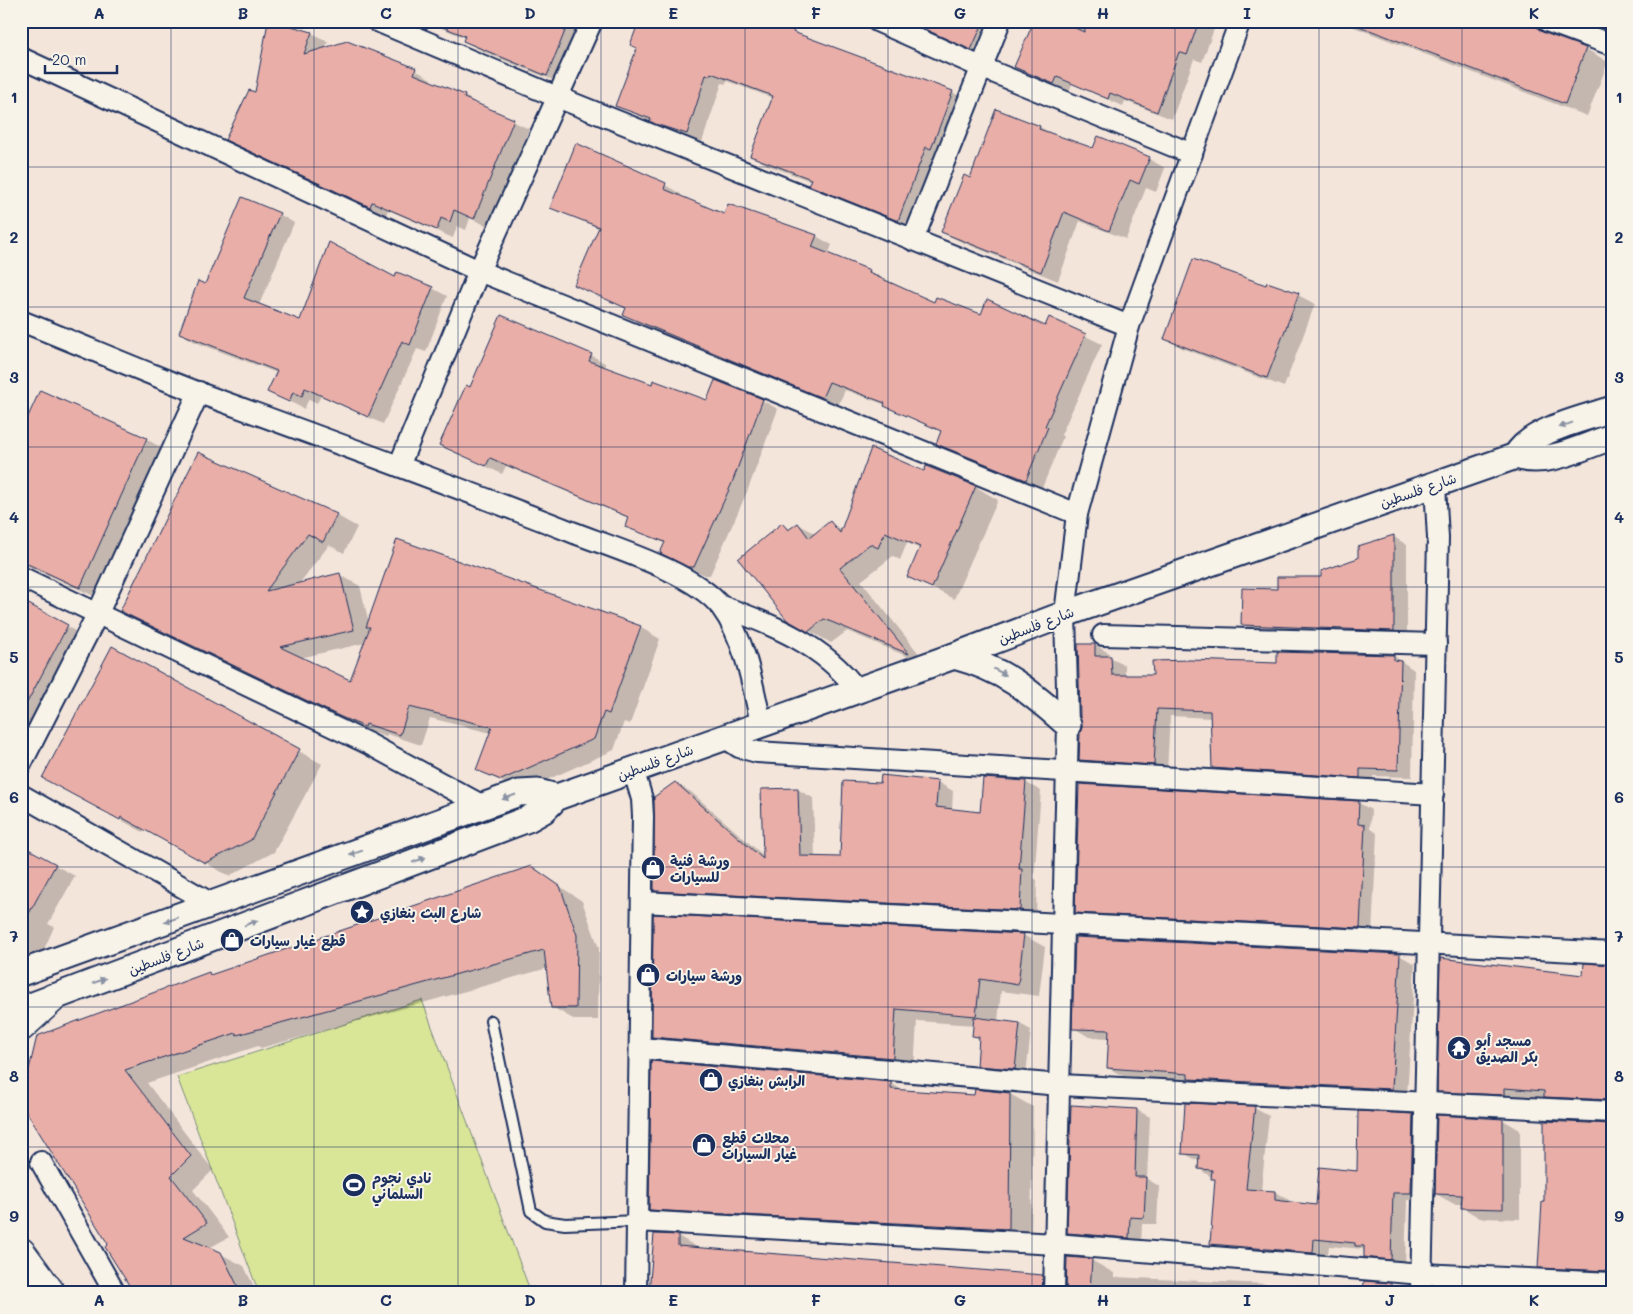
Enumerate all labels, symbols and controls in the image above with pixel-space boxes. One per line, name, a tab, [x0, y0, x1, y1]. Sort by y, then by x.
text: A	[93, 2, 105, 23]
text: B	[238, 2, 248, 23]
text: C	[380, 2, 392, 23]
text: D	[524, 2, 536, 23]
text: E	[668, 2, 678, 23]
text: F	[811, 2, 821, 23]
text: G	[954, 2, 966, 23]
text: H	[1097, 2, 1109, 23]
text: I	[1243, 2, 1251, 23]
text: J	[1385, 2, 1395, 23]
text: K	[1529, 2, 1539, 23]
scale bar	[45, 42, 118, 74]
text: 20 m	[52, 49, 86, 69]
text: 1	[10, 86, 18, 107]
text: 1	[1615, 86, 1623, 107]
text: 2	[10, 226, 19, 247]
text: 2	[1615, 226, 1624, 247]
text: 3	[9, 366, 19, 387]
text: 3	[1614, 366, 1624, 387]
one-way arrow	[1558, 421, 1573, 429]
street label: شارع فلسطين	[1377, 468, 1459, 513]
text: 4	[9, 506, 19, 527]
text: 4	[1614, 506, 1624, 527]
street label: شارع فلسطين	[995, 602, 1077, 649]
text: 5	[9, 646, 19, 667]
text: 5	[1614, 646, 1624, 667]
one-way arrow	[993, 668, 1007, 676]
street label: شارع فلسطين	[614, 739, 696, 786]
text: 6	[9, 786, 19, 807]
text: 6	[1614, 786, 1624, 807]
one-way arrow	[501, 793, 516, 801]
one-way arrow	[349, 850, 364, 857]
place label: ورشة فنية للسيارات	[670, 851, 730, 886]
shop icon: ورشة فنية للسيارات	[640, 855, 666, 881]
one-way arrow	[412, 856, 427, 864]
place icon: شارع البث بنغازي	[349, 899, 375, 925]
place label: شارع البث بنغازي	[380, 903, 481, 924]
one-way arrow	[163, 916, 178, 924]
one-way arrow	[243, 919, 258, 927]
text: 7	[10, 925, 19, 946]
text: 7	[1615, 925, 1624, 946]
shop icon: قطع غيار سيارات	[219, 927, 245, 953]
place label: قطع غيار سيارات	[250, 931, 346, 951]
street label: شارع فلسطين	[125, 933, 207, 980]
shop icon: ورشة سيارات	[635, 962, 661, 988]
place label: ورشة سيارات	[666, 966, 742, 985]
one-way arrow	[91, 977, 106, 984]
place label: مسجد أبو بكر الصديق	[1475, 1031, 1538, 1066]
temple icon: مسجد أبو بكر الصديق	[1446, 1035, 1472, 1061]
text: 8	[9, 1065, 19, 1086]
text: 8	[1614, 1065, 1624, 1086]
shop icon: الرابش بنغازي	[698, 1067, 724, 1093]
place label: الرابش بنغازي	[728, 1071, 805, 1092]
place label: محلات قطع غيار السيارات	[722, 1128, 797, 1163]
shop icon: محلات قطع غيار السيارات	[691, 1132, 717, 1158]
place label: نادي نجوم السلماني	[372, 1168, 431, 1207]
sports icon: نادي نجوم السلماني	[341, 1172, 367, 1198]
text: 9	[9, 1205, 19, 1226]
text: 9	[1614, 1205, 1624, 1226]
text: A	[93, 1289, 105, 1310]
text: B	[238, 1289, 248, 1310]
text: C	[380, 1289, 392, 1310]
text: D	[524, 1289, 536, 1310]
text: E	[668, 1289, 678, 1310]
text: F	[811, 1289, 821, 1310]
text: G	[954, 1289, 966, 1310]
text: H	[1097, 1289, 1109, 1310]
text: I	[1243, 1289, 1251, 1310]
text: J	[1385, 1289, 1395, 1310]
text: K	[1529, 1289, 1539, 1310]

